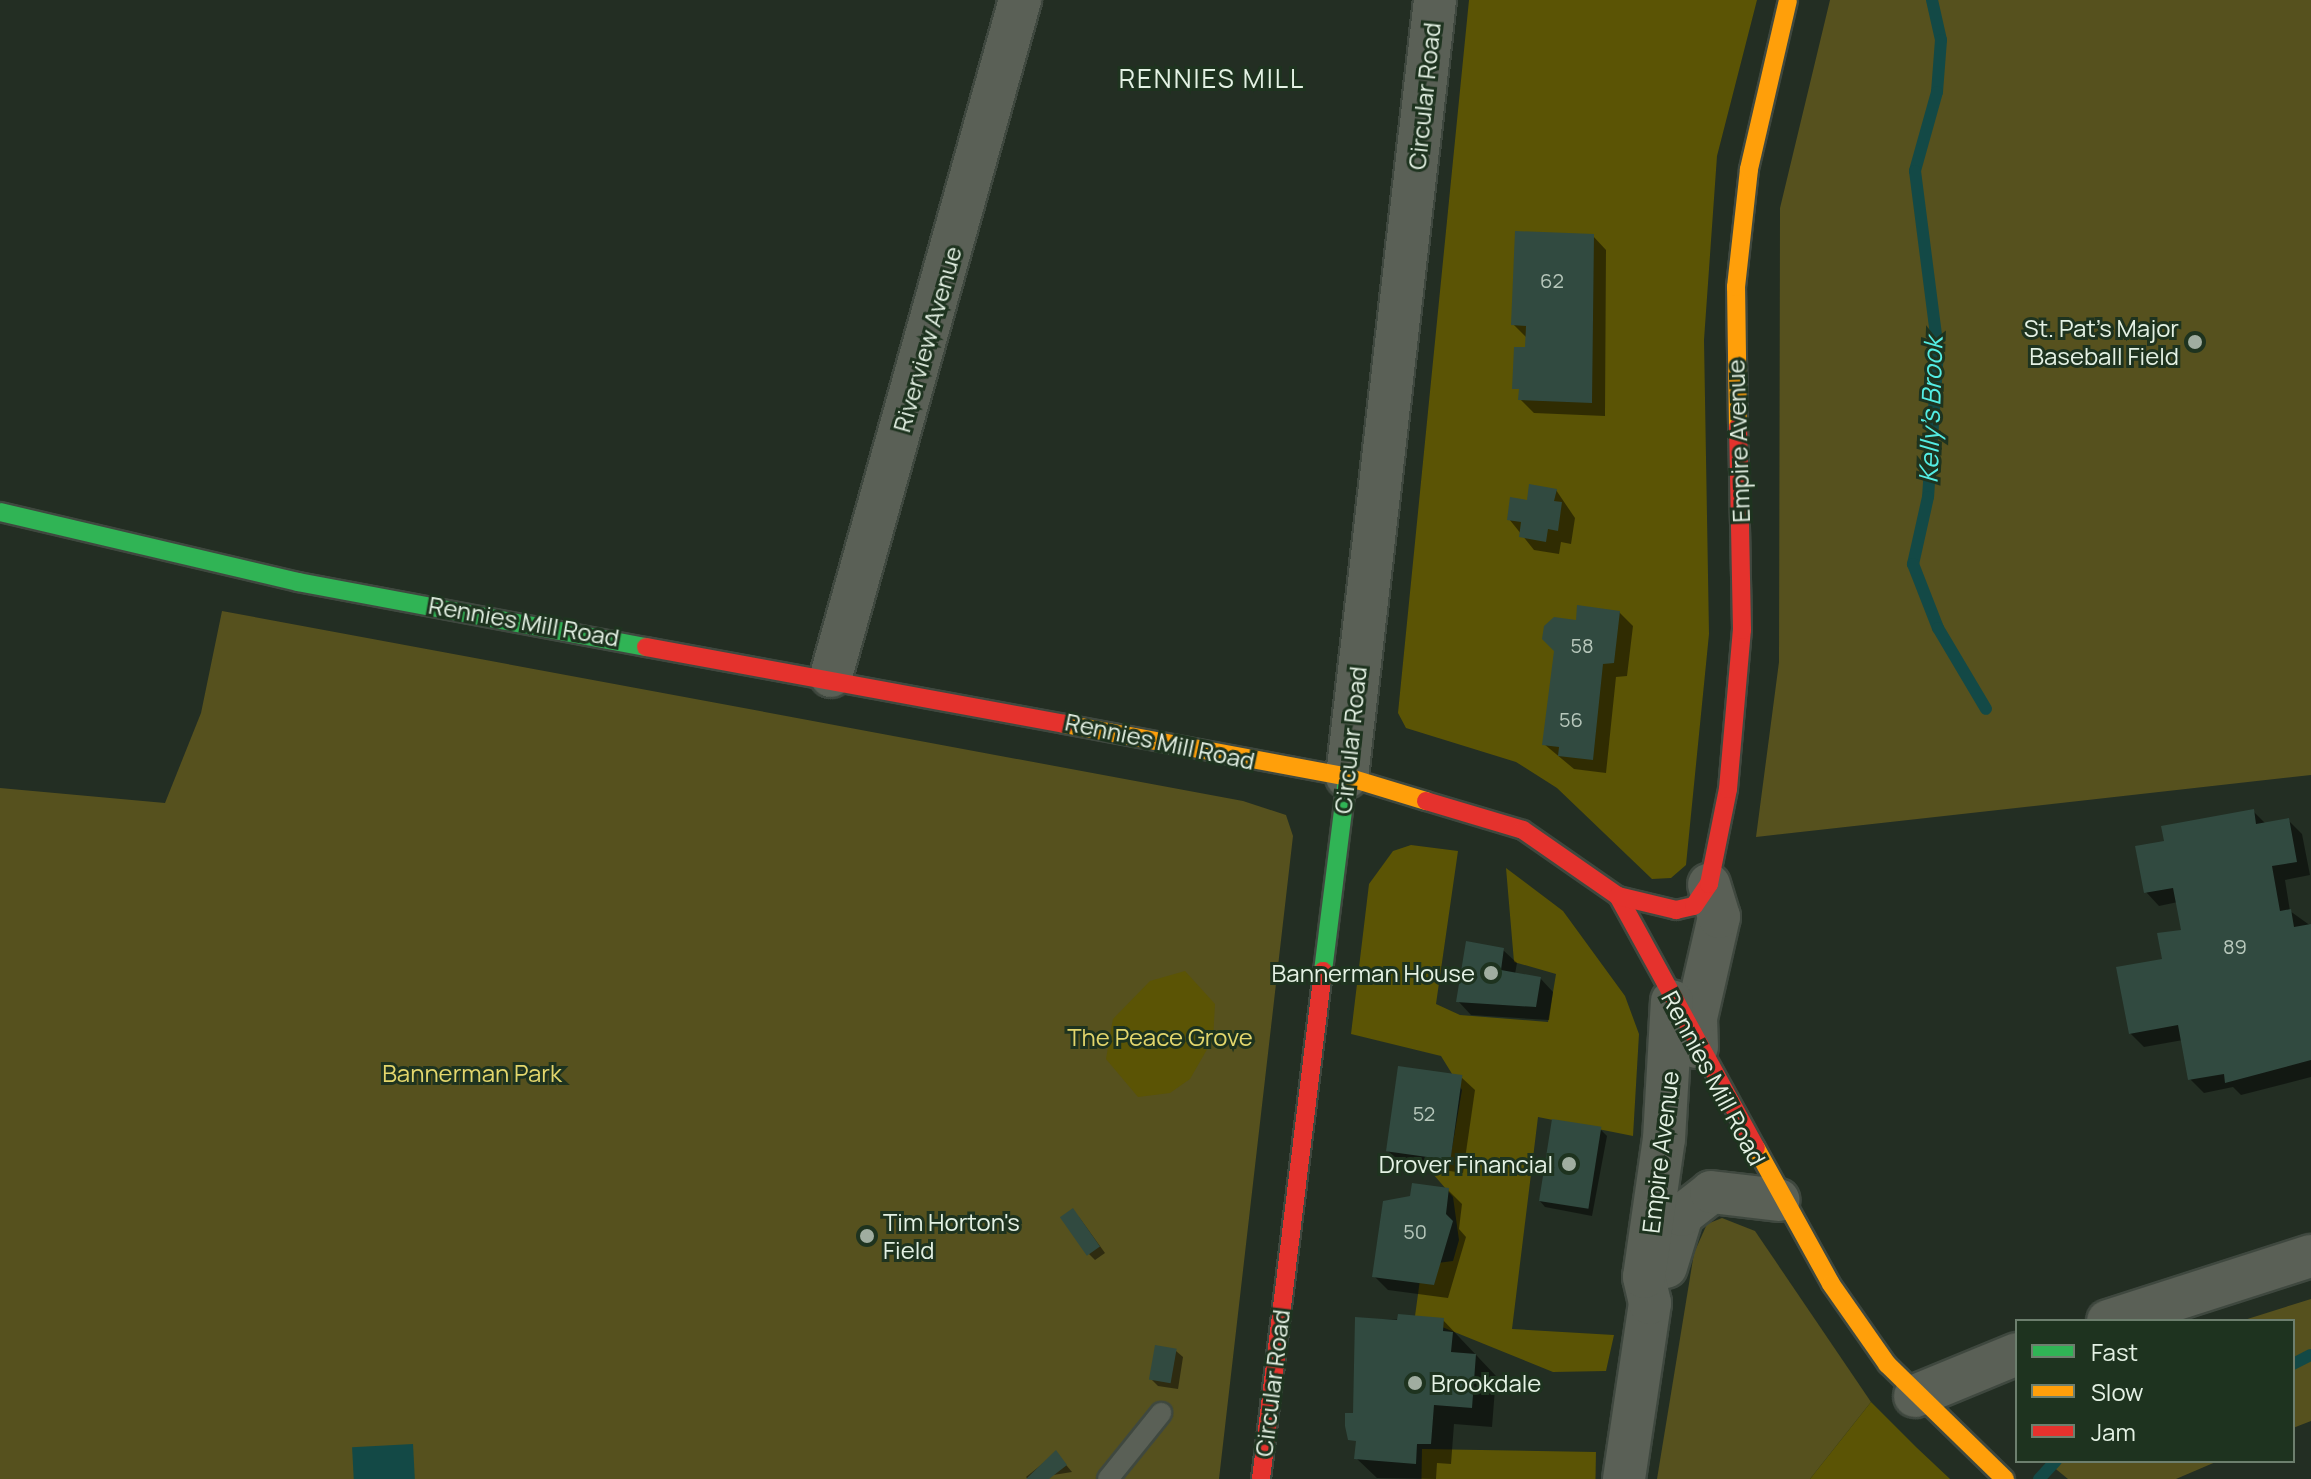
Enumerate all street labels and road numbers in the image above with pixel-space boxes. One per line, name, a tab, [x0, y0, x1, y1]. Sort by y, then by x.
street label: Circular Road	[1402, 21, 1446, 171]
street label: Riverview Avenue	[887, 243, 967, 435]
street label: Empire Avenue	[1721, 359, 1755, 523]
street label: Rennies Mill Road	[426, 590, 622, 652]
street label: Circular Road	[1328, 665, 1372, 815]
street label: Rennies Mill Road	[1063, 707, 1257, 775]
street label: Rennies Mill Road	[1656, 986, 1772, 1170]
street label: Empire Avenue	[1636, 1069, 1684, 1235]
street label: Circular Road	[1249, 1308, 1295, 1458]

